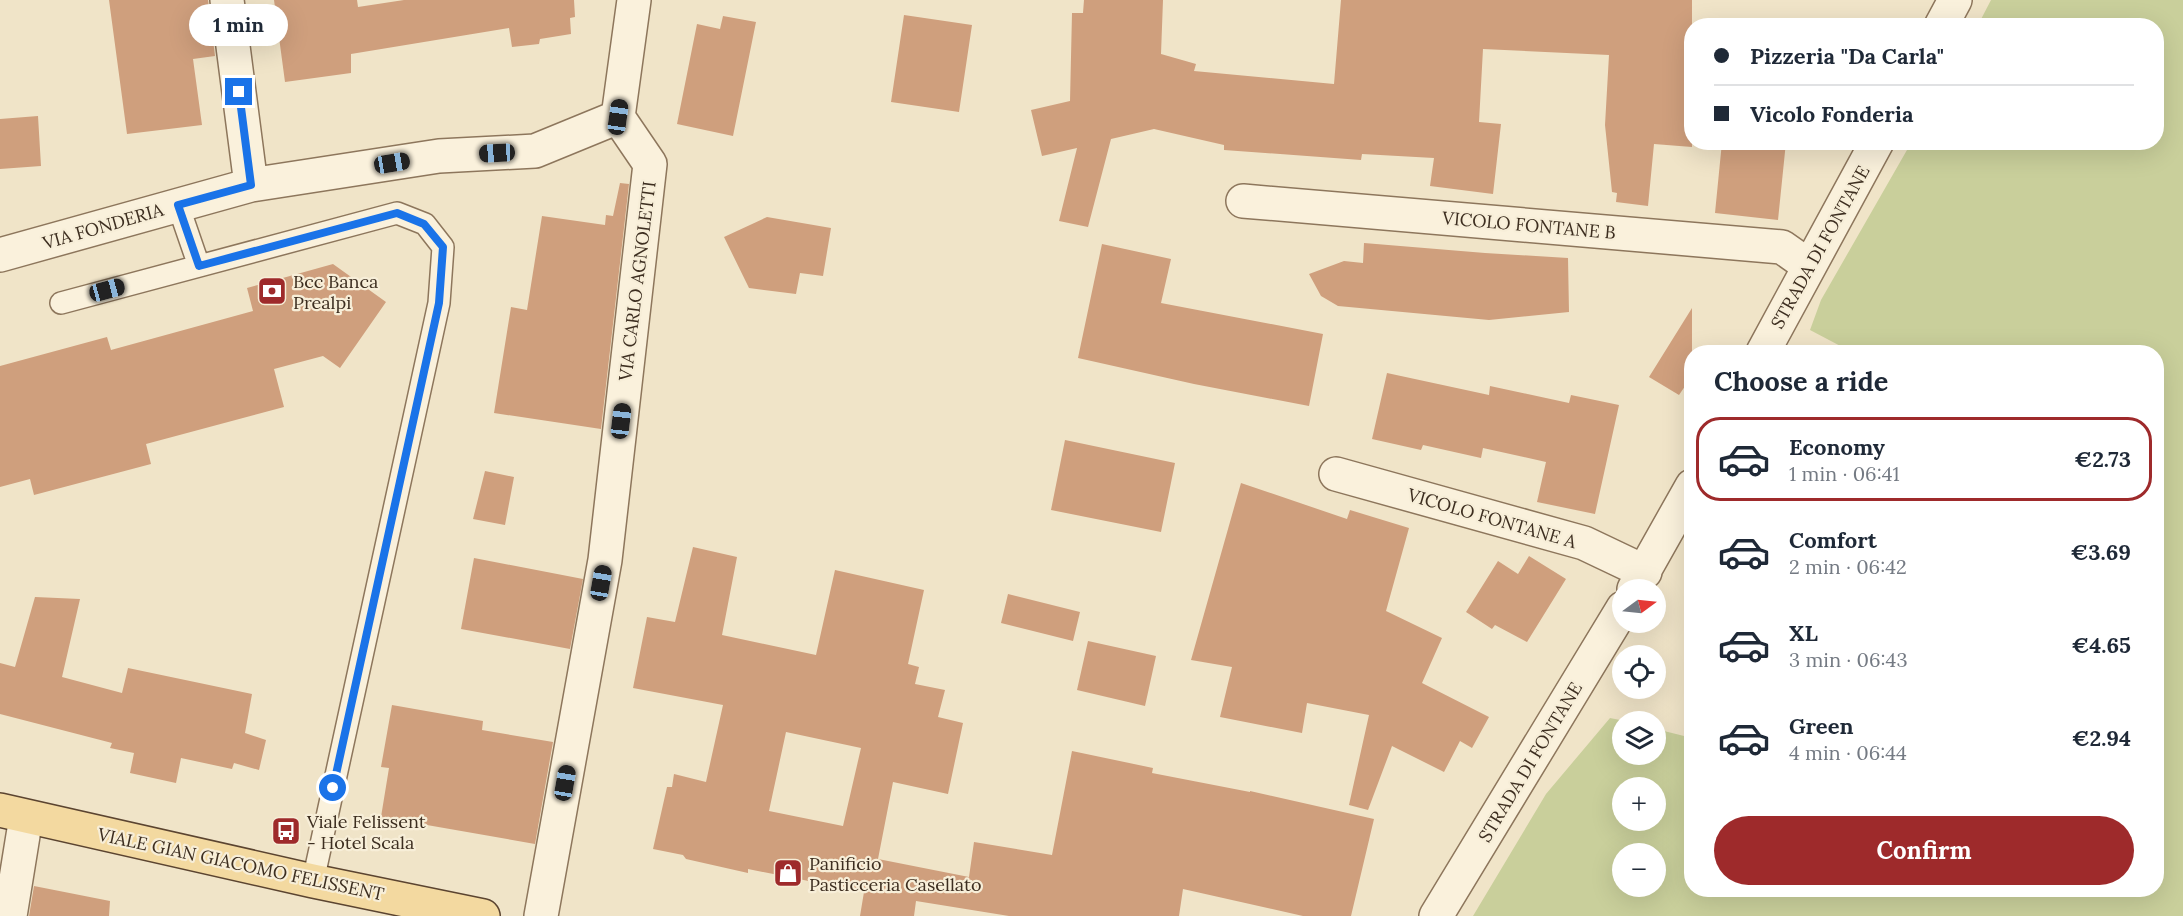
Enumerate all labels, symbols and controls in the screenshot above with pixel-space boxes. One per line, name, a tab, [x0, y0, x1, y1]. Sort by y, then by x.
callout: 1 min	[190, 5, 288, 47]
text: 1 min	[213, 12, 264, 37]
text: Pizzeria "Da Carla"	[1750, 42, 1944, 70]
route end	[225, 78, 252, 105]
car	[607, 98, 629, 136]
text: Vicolo Fonderia	[1750, 100, 1913, 128]
car	[479, 143, 515, 163]
car	[373, 151, 411, 175]
street label: STRADA DI FONTANE	[1766, 161, 1874, 333]
street label: VIA CARLO AGNOLETTI	[613, 180, 661, 383]
street label: VIA FONDERIA	[39, 198, 167, 254]
street label: VICOLO FONTANE B	[1440, 206, 1617, 244]
place label: Bcc Banca Prealpi	[293, 270, 378, 314]
bank icon: Bcc Banca Prealpi	[256, 275, 288, 307]
car	[87, 277, 127, 303]
text: Choose a ride	[1714, 364, 1888, 398]
car	[610, 402, 632, 440]
icon: car	[1717, 432, 1771, 486]
text: Economy	[1789, 433, 1885, 461]
text: €2.73	[2074, 445, 2131, 473]
text: 1 min · 06:41	[1789, 461, 1900, 486]
street label: VICOLO FONTANE A	[1404, 483, 1580, 553]
icon: car	[1717, 525, 1771, 579]
text: Comfort	[1789, 526, 1877, 554]
text: €3.69	[2070, 538, 2131, 566]
text: 2 min · 06:42	[1789, 554, 1907, 579]
car	[589, 564, 613, 602]
north arrow	[1612, 579, 1666, 633]
map controls	[1612, 579, 1666, 897]
icon: car	[1717, 618, 1771, 672]
text: XL	[1789, 619, 1818, 647]
text: €4.65	[2072, 631, 2131, 659]
button: locate	[1612, 645, 1666, 699]
text: 3 min · 06:43	[1789, 647, 1908, 672]
street label: STRADA DI FONTANE	[1473, 678, 1587, 846]
button: layers	[1612, 711, 1666, 765]
icon: car	[1717, 711, 1771, 765]
text: Green	[1789, 712, 1854, 740]
text: €2.94	[2072, 724, 2131, 752]
text: 4 min · 06:44	[1789, 740, 1907, 765]
car	[553, 764, 577, 802]
route start	[319, 774, 346, 801]
button: +	[1612, 777, 1666, 831]
place label: Viale Felissent - Hotel Scala	[306, 810, 426, 854]
bus stop icon: Viale Felissent - Hotel Scala	[270, 815, 302, 847]
button: Confirm	[1714, 816, 2134, 885]
street label: VIALE GIAN GIACOMO FELISSENT	[95, 822, 387, 906]
button: −	[1612, 843, 1666, 897]
place label: Panificio Pasticceria Casellato	[809, 852, 981, 896]
shop icon: Panificio Pasticceria Casellato	[772, 857, 804, 889]

